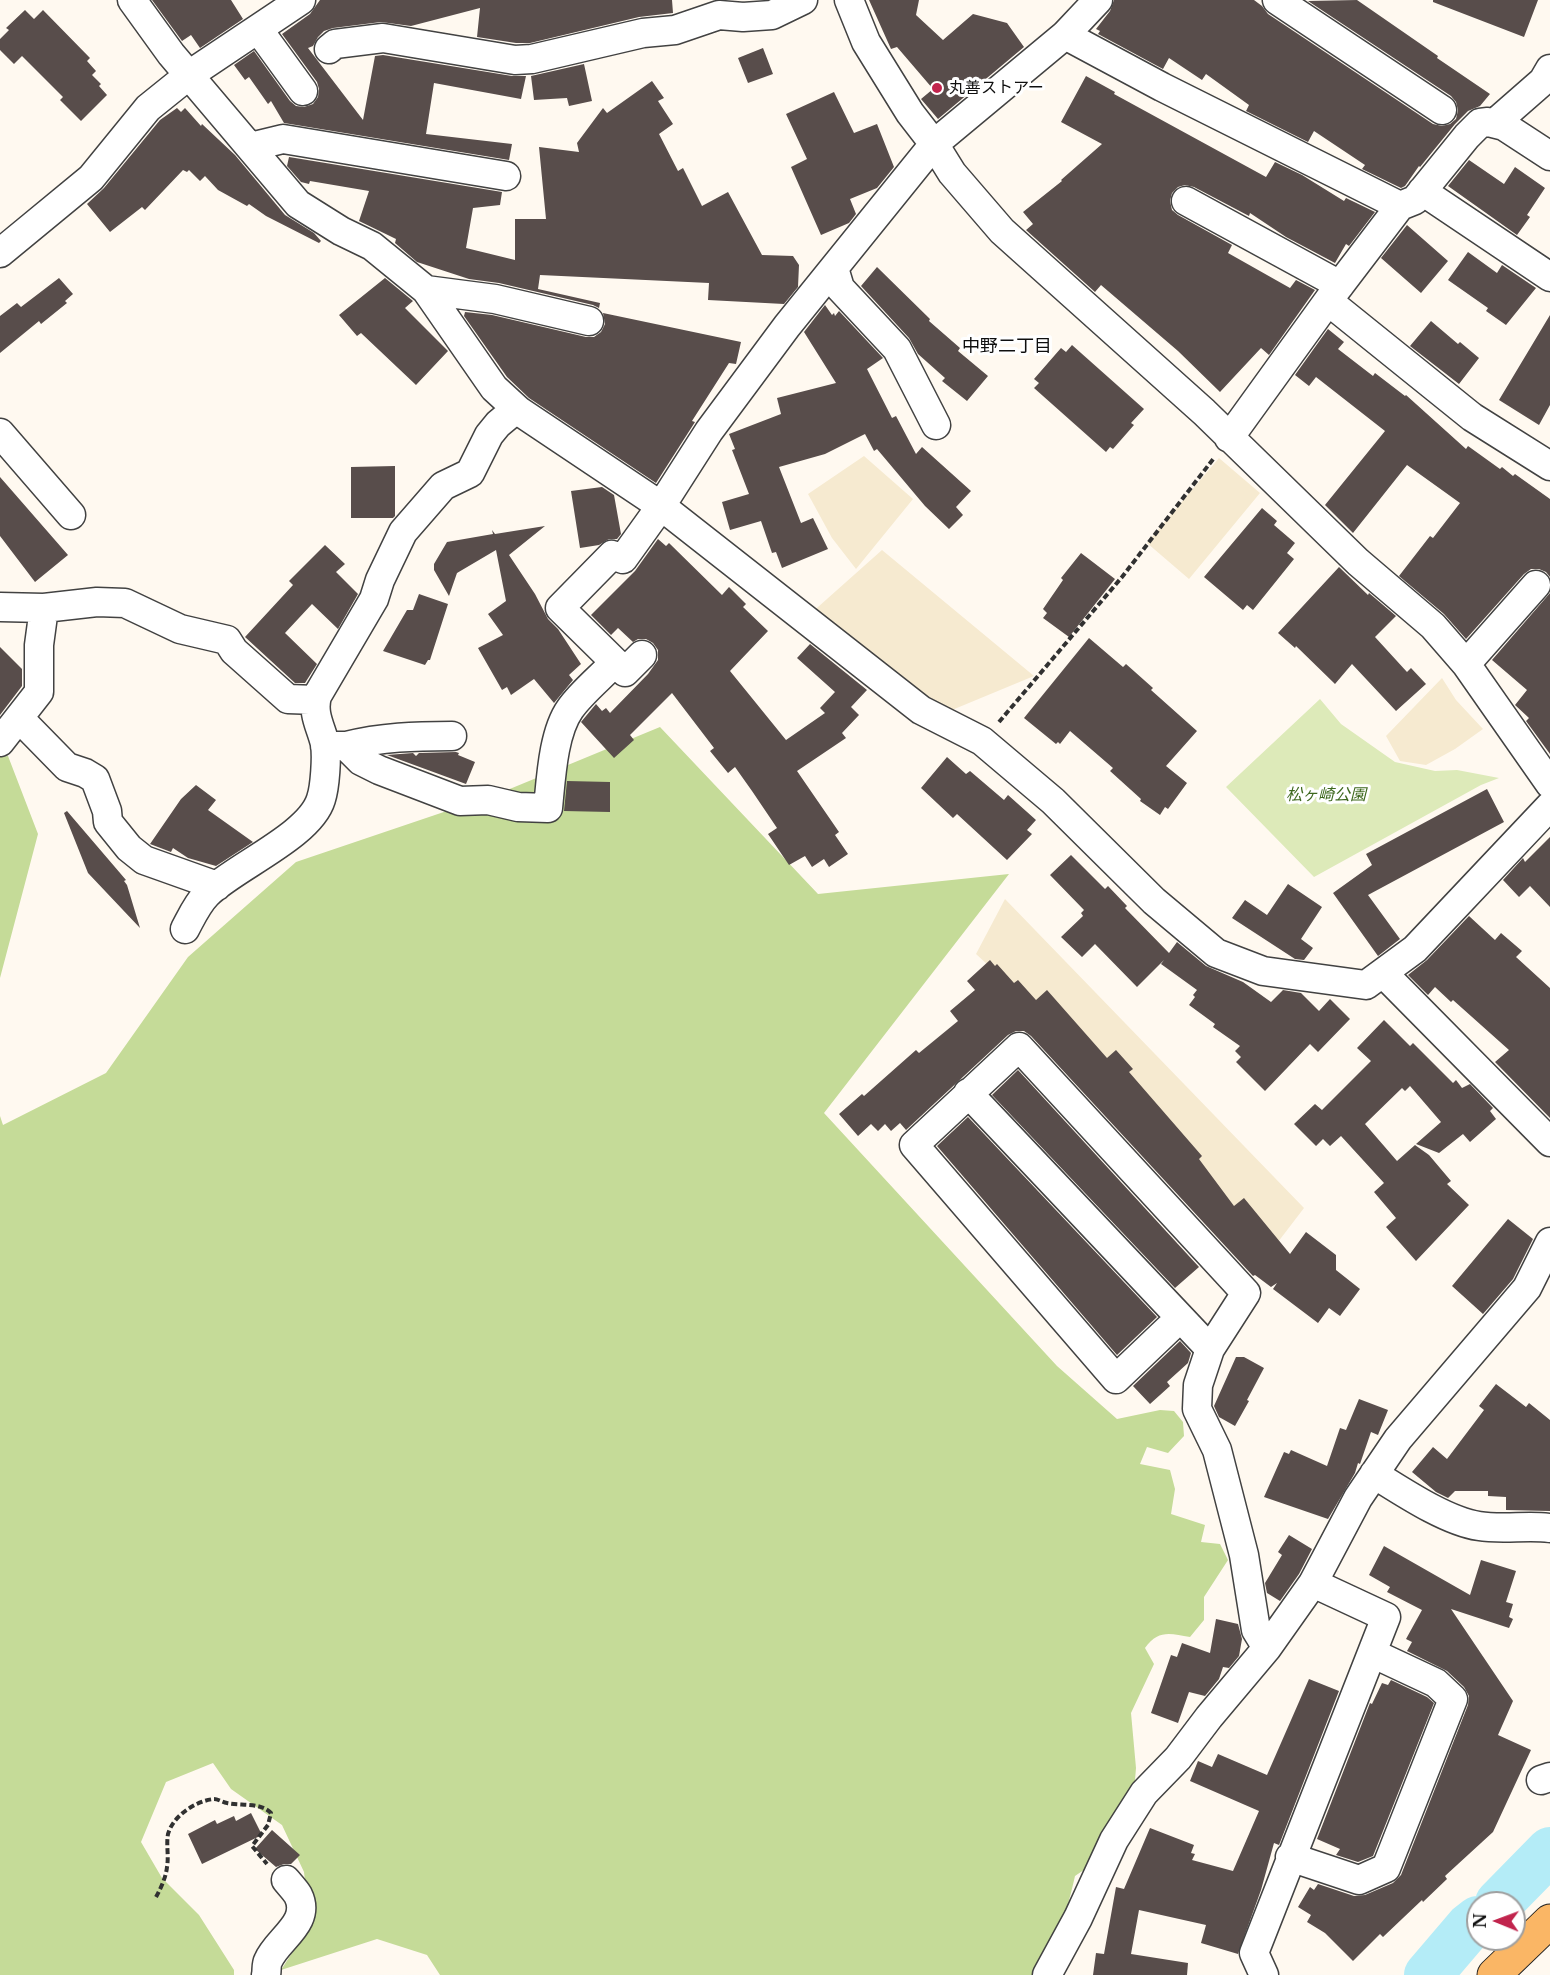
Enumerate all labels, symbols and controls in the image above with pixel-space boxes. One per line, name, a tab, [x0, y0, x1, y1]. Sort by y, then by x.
place label: 丸善ストアー	[949, 78, 1044, 98]
marker: 丸善ストアー	[930, 81, 944, 95]
district label: 中野二丁目	[962, 336, 1052, 358]
park label: 松ヶ崎公園	[1286, 785, 1366, 805]
north arrow	[1466, 1891, 1526, 1951]
text: N	[1470, 1913, 1490, 1928]

